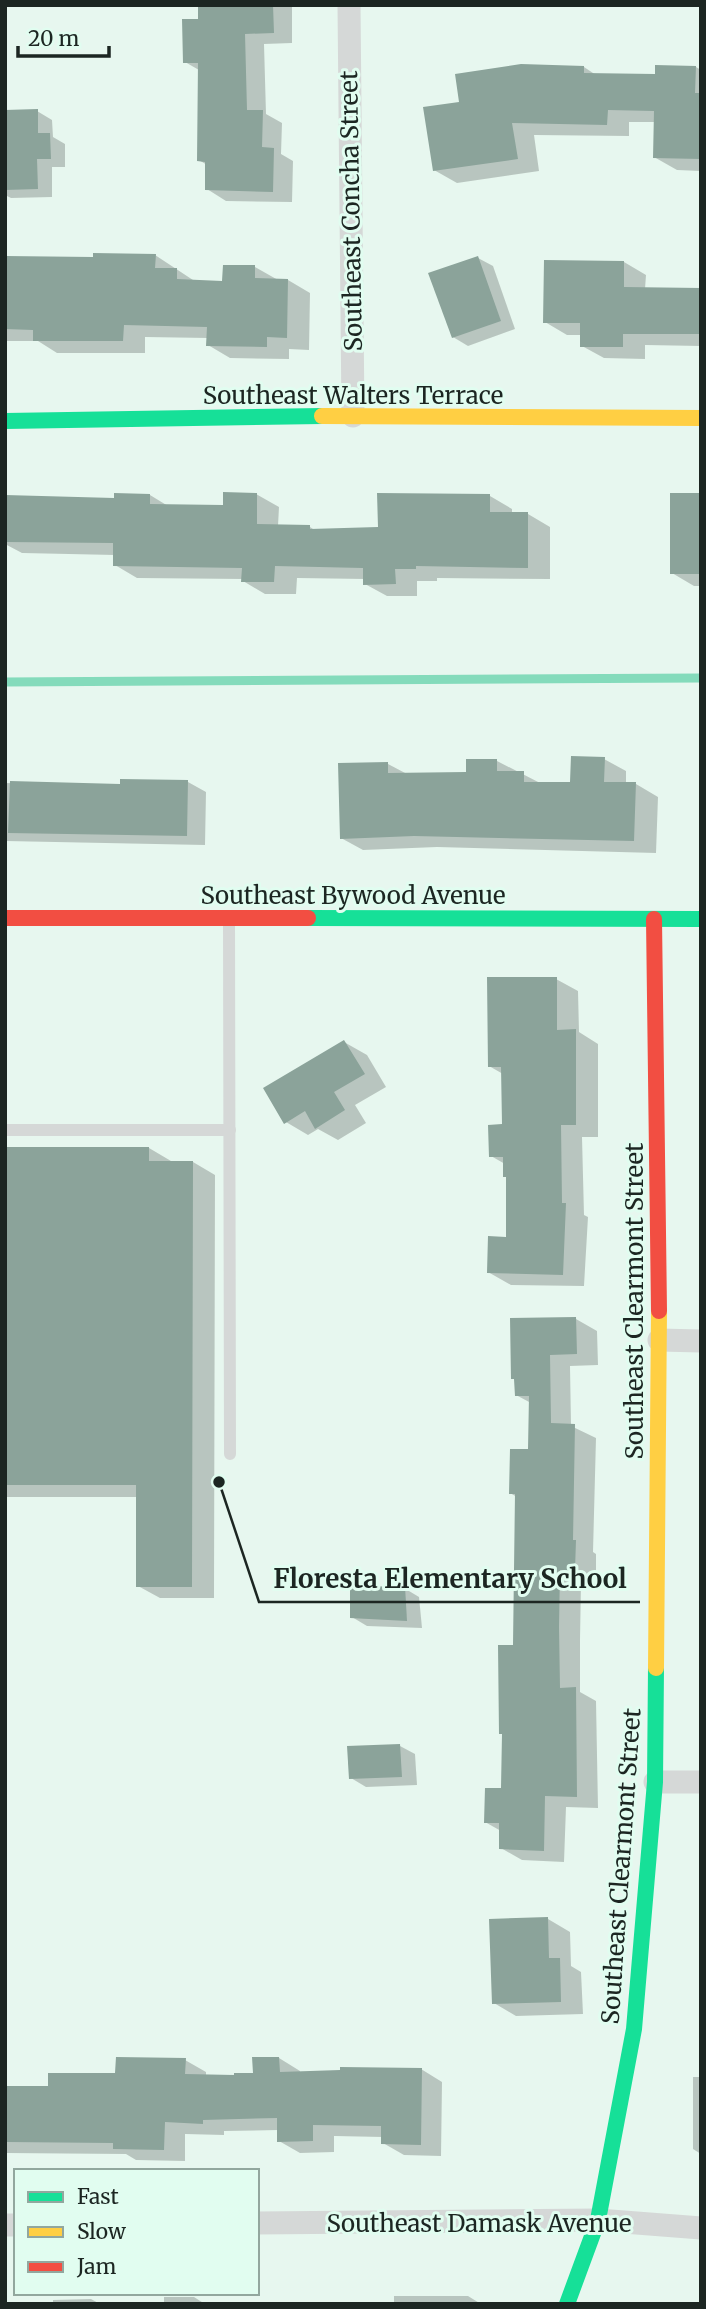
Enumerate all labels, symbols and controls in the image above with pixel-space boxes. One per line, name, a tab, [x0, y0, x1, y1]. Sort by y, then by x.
scale bar	[18, 14, 108, 58]
text: 20 m	[28, 25, 80, 52]
street label: Southeast Concha Street	[333, 70, 369, 352]
street label: Southeast Walters Terrace	[203, 380, 503, 411]
street label: Southeast Bywood Avenue	[200, 880, 506, 911]
street label: Southeast Clearmont Street	[619, 1142, 650, 1459]
callout: Floresta Elementary School	[259, 1555, 640, 1602]
text: Floresta Elementary School	[273, 1562, 627, 1595]
street label: Southeast Clearmont Street	[594, 1706, 648, 2025]
legend	[14, 2169, 259, 2295]
text: Fast	[77, 2183, 119, 2210]
street label: Southeast Damask Avenue	[327, 2208, 631, 2239]
text: Slow	[77, 2218, 126, 2245]
text: Jam	[76, 2253, 116, 2280]

